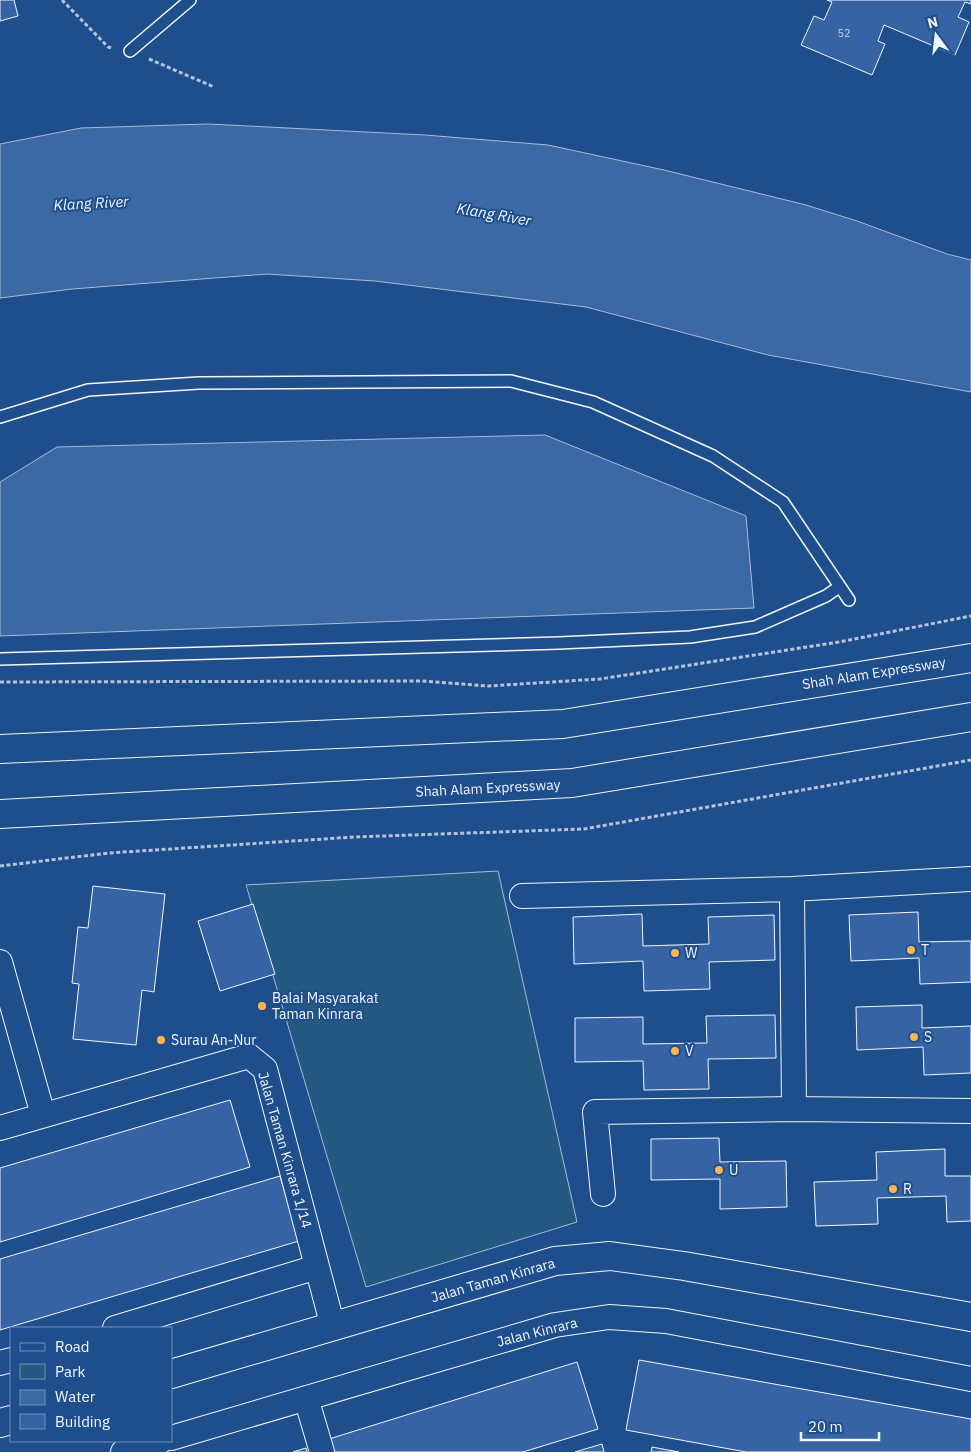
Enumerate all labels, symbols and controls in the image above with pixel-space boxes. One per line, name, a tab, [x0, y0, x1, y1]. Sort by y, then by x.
north arrow	[911, 10, 961, 60]
text: N	[925, 12, 940, 32]
house number: 52	[837, 26, 851, 40]
water label: Klang River	[53, 192, 130, 214]
water label: Klang River	[455, 198, 533, 230]
street label: Shah Alam Expressway	[801, 653, 947, 693]
street label: Shah Alam Expressway	[415, 775, 561, 801]
place label: T	[921, 941, 929, 959]
place label: W	[685, 944, 698, 962]
marker: T	[905, 944, 917, 956]
marker: W	[669, 947, 681, 959]
place label: Balai Masyarakat Taman Kinrara	[272, 989, 379, 1023]
marker: Balai Masyarakat Taman Kinrara	[256, 1000, 268, 1012]
place label: S	[924, 1028, 932, 1046]
place label: Surau An-Nur	[171, 1031, 256, 1049]
marker: S	[908, 1031, 920, 1043]
marker: Surau An-Nur	[155, 1034, 167, 1046]
place label: V	[685, 1042, 694, 1060]
marker: V	[669, 1045, 681, 1057]
street label: Jalan Taman Kinrara 1/14	[254, 1070, 316, 1230]
place label: U	[729, 1161, 739, 1179]
marker: U	[713, 1164, 725, 1176]
place label: R	[903, 1180, 912, 1198]
marker: R	[887, 1183, 899, 1195]
street label: Jalan Taman Kinrara	[429, 1254, 558, 1306]
street label: Jalan Kinrara	[495, 1313, 580, 1351]
legend	[10, 1327, 172, 1442]
text: Road	[55, 1337, 90, 1356]
text: Park	[55, 1362, 85, 1381]
text: Water	[55, 1387, 96, 1406]
scale bar	[801, 1410, 878, 1442]
text: Building	[55, 1412, 110, 1431]
text: 20 m	[808, 1417, 843, 1436]

